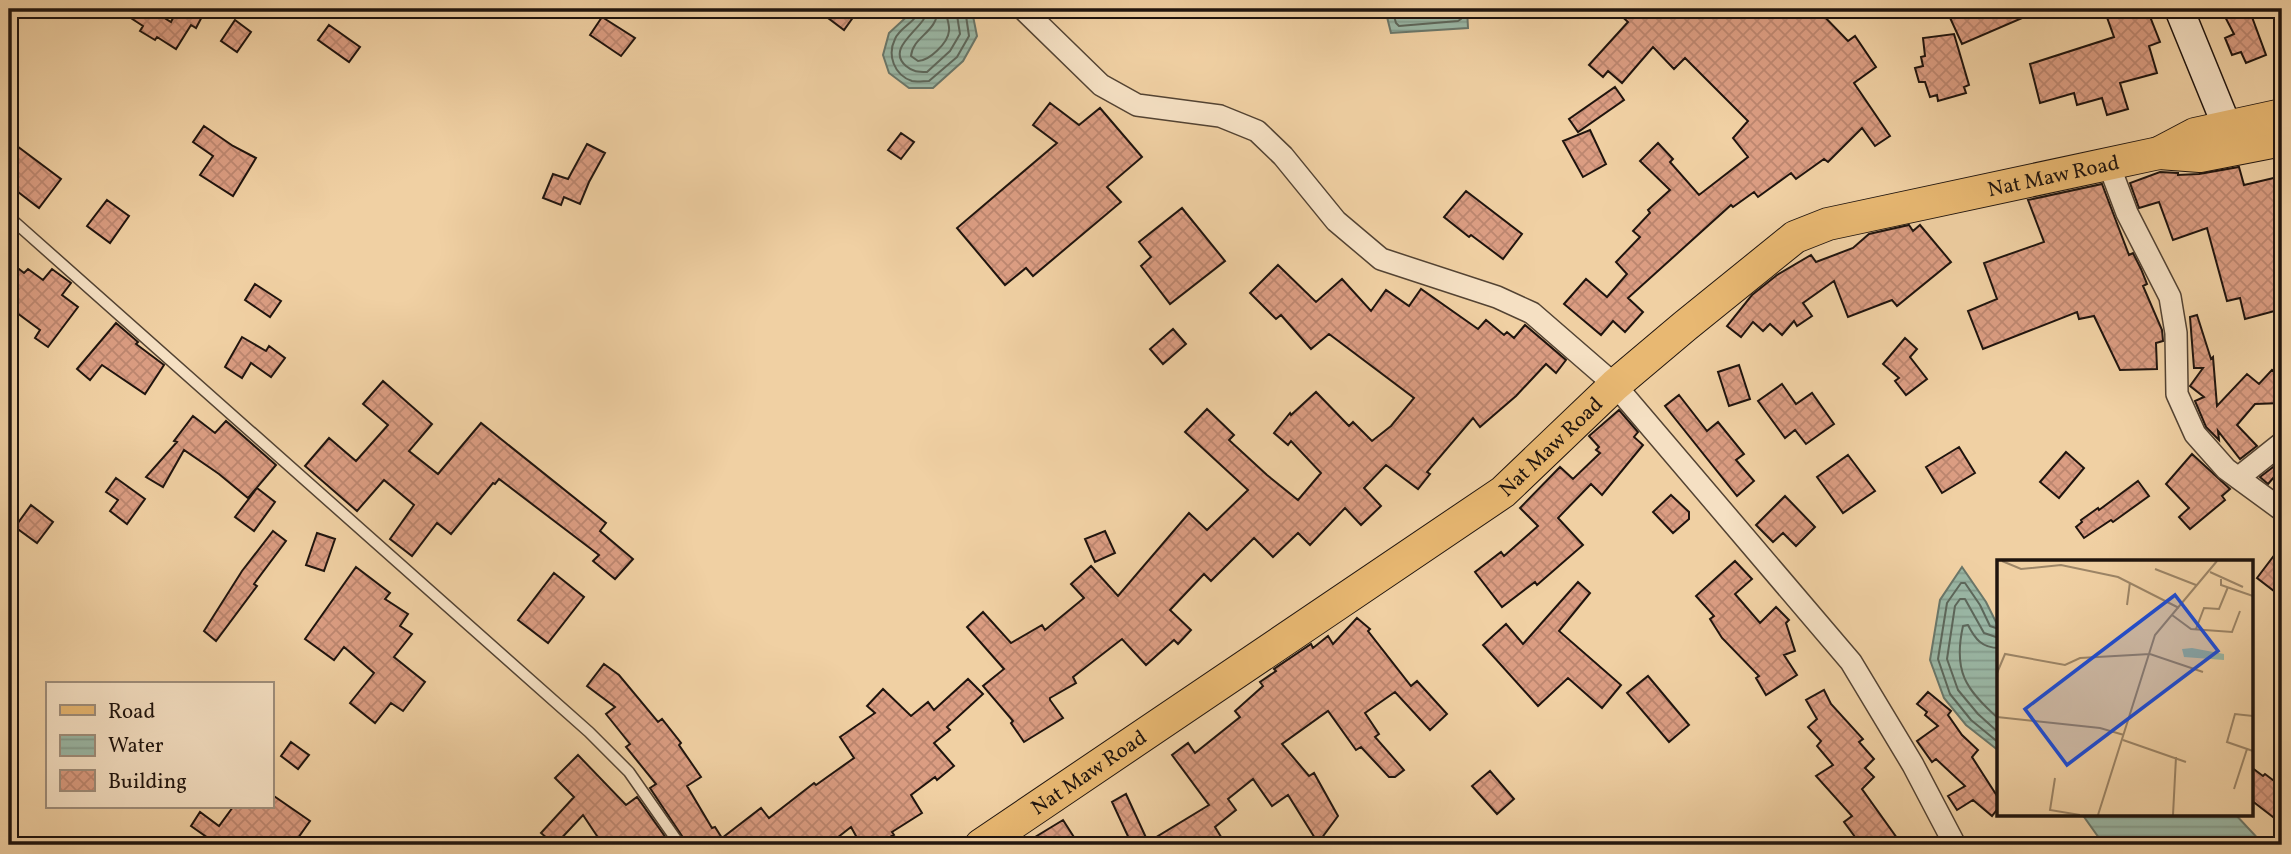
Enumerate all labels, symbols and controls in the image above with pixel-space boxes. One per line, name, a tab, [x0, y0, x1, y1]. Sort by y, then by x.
street label: Nat Maw Road	[1985, 149, 2122, 205]
street label: Nat Maw Road	[1493, 391, 1610, 504]
inset map	[1997, 560, 2252, 816]
legend	[46, 682, 273, 808]
text: Road	[108, 698, 155, 727]
street label: Nat Maw Road	[1026, 724, 1153, 823]
text: Water	[108, 732, 164, 761]
text: Building	[108, 768, 187, 797]

